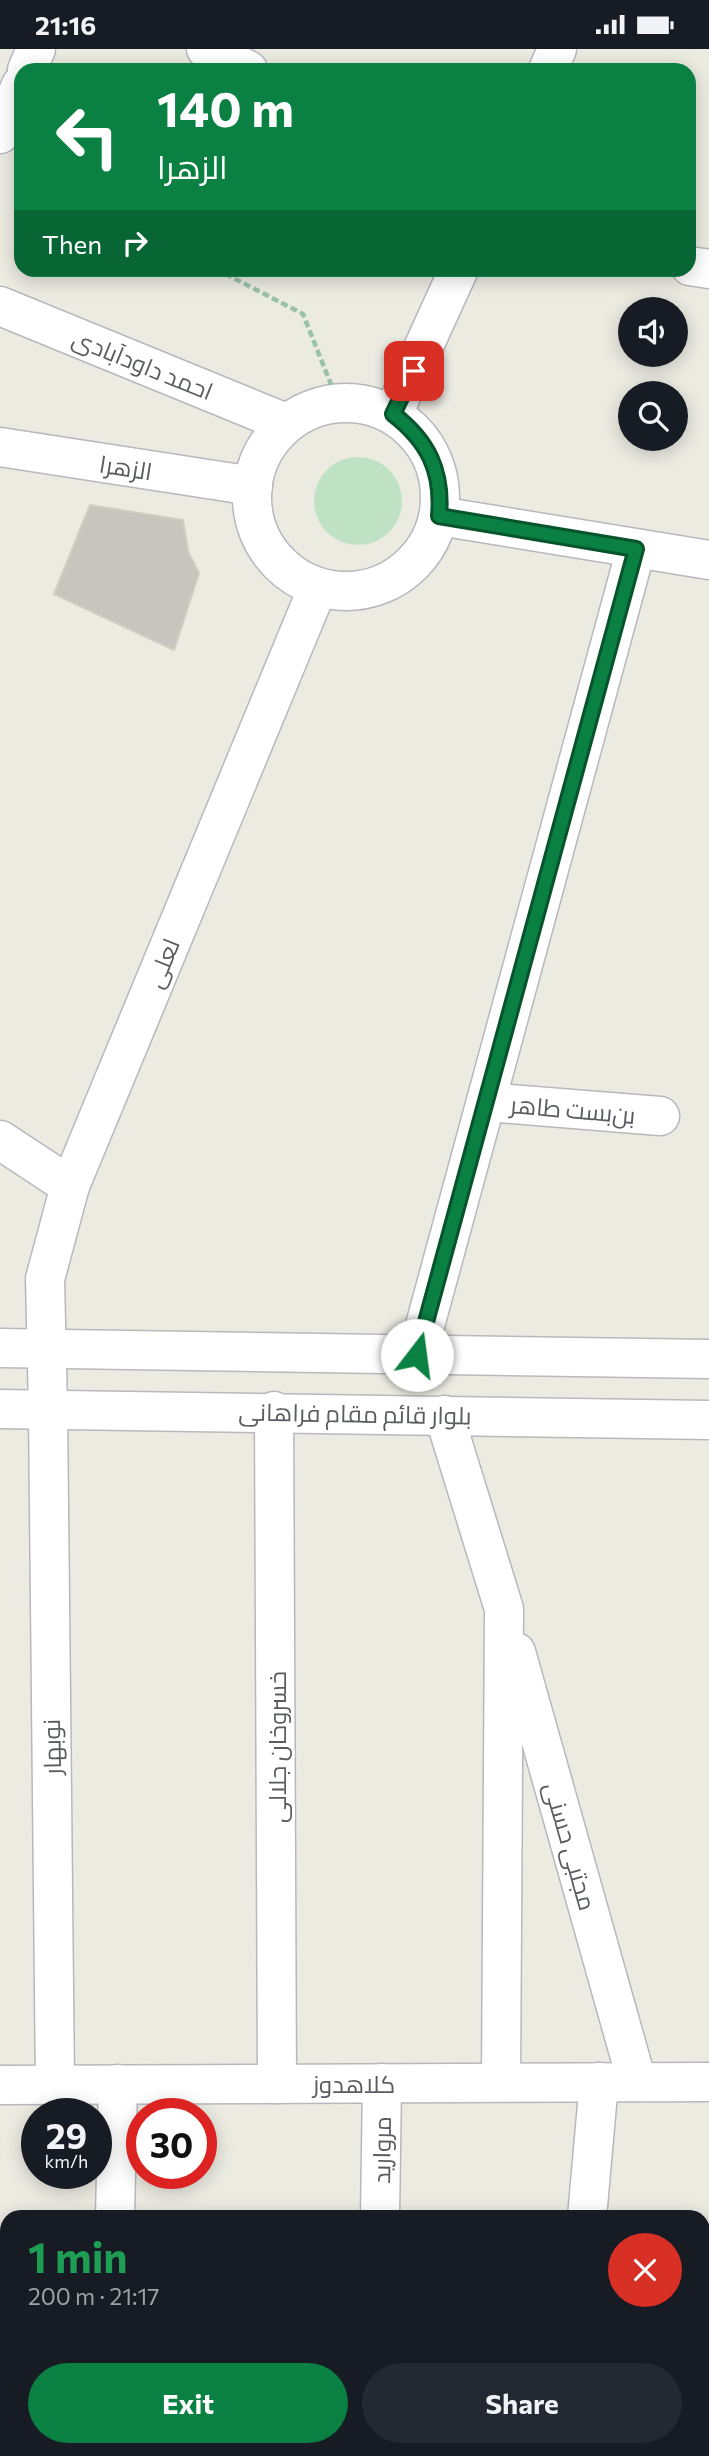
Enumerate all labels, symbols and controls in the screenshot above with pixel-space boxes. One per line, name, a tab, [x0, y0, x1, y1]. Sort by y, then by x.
text: 21:16	[35, 9, 96, 40]
text: 140 m	[157, 77, 294, 137]
icon: left	[42, 91, 133, 182]
text: الزهرا	[157, 146, 228, 186]
icon: right	[116, 224, 154, 262]
text: Then	[42, 228, 102, 259]
map controls	[618, 297, 688, 451]
button: sound	[618, 297, 688, 367]
street label: احمد داودآبادی	[68, 323, 218, 406]
pin	[384, 341, 444, 401]
icon: arrive	[395, 352, 433, 390]
button: search	[618, 381, 688, 451]
street label: الزهرا	[98, 449, 154, 485]
street label: لعلی	[139, 934, 186, 992]
street label: بن‌بست طاهر	[507, 1089, 637, 1130]
position arrow	[380, 1318, 454, 1392]
street label: بلوار قائم مقام فراهانی	[238, 1396, 472, 1433]
street label: خسروخان جلالی	[262, 1671, 292, 1823]
street label: نوبهار	[36, 1719, 67, 1777]
street label: مجتبی حسنی	[538, 1779, 603, 1914]
street label: کلاهدوز	[311, 2069, 395, 2098]
speed limit sign: 30	[126, 2098, 217, 2189]
text: 29	[46, 2113, 87, 2156]
street label: مروارید	[366, 2116, 396, 2184]
text: km/h	[45, 2150, 88, 2172]
text: 1 min	[28, 2230, 128, 2282]
button: close	[608, 2233, 682, 2307]
text: 200 m · 21:17	[28, 2282, 159, 2310]
button: Exit	[28, 2363, 348, 2443]
button: Share	[362, 2363, 682, 2443]

